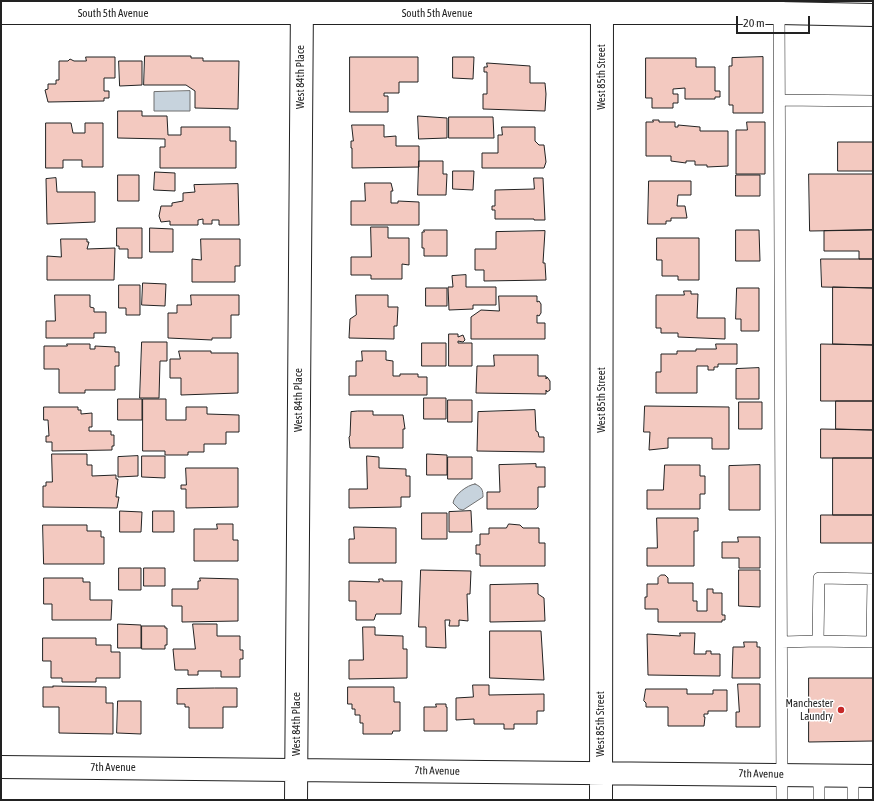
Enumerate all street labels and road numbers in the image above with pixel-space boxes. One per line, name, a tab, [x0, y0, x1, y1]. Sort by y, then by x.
street label: South 5th Avenue	[78, 7, 148, 21]
street label: South 5th Avenue	[402, 7, 472, 21]
street label: West 85th Street	[595, 44, 609, 110]
street label: West 84th Place	[294, 45, 308, 109]
street label: West 85th Street	[595, 367, 609, 433]
street label: West 84th Place	[292, 368, 306, 432]
street label: West 85th Street	[594, 691, 608, 757]
street label: West 84th Place	[290, 692, 304, 756]
street label: 7th Avenue	[90, 761, 136, 775]
street label: 7th Avenue	[414, 764, 460, 778]
street label: 7th Avenue	[738, 767, 784, 781]

